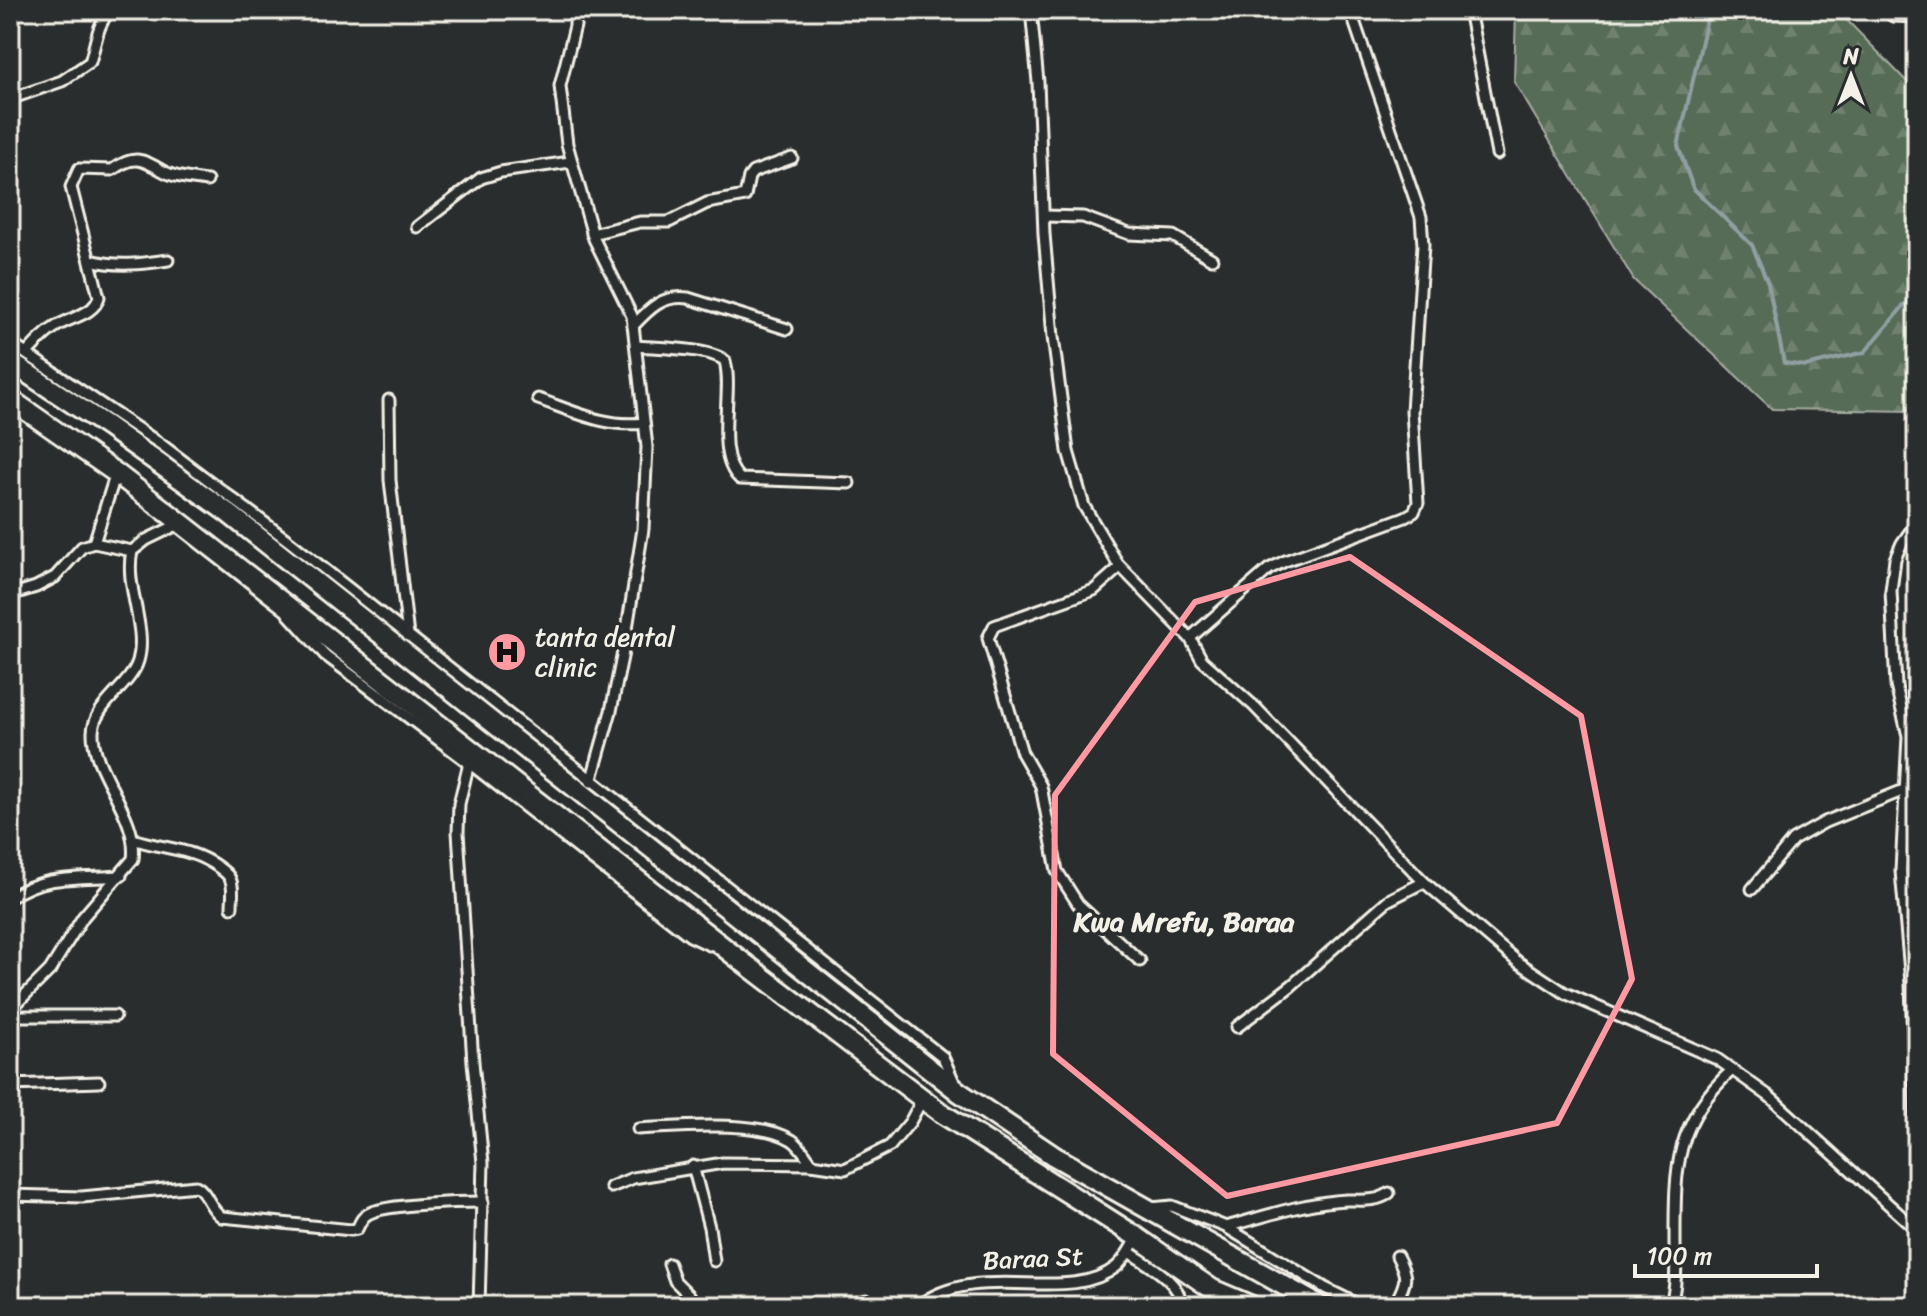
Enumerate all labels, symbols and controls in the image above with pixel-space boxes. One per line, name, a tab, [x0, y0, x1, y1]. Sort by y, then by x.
north arrow	[1811, 36, 1891, 116]
text: N	[1842, 37, 1859, 76]
place label: tanta dental clinic	[535, 614, 675, 690]
hospital icon: tanta dental clinic	[486, 631, 528, 673]
district label: Kwa Mrefu, Baraa	[1073, 897, 1295, 946]
scale bar	[1635, 1228, 1817, 1278]
street label: Baraa St	[982, 1232, 1084, 1284]
text: 100 m	[1647, 1235, 1712, 1277]

